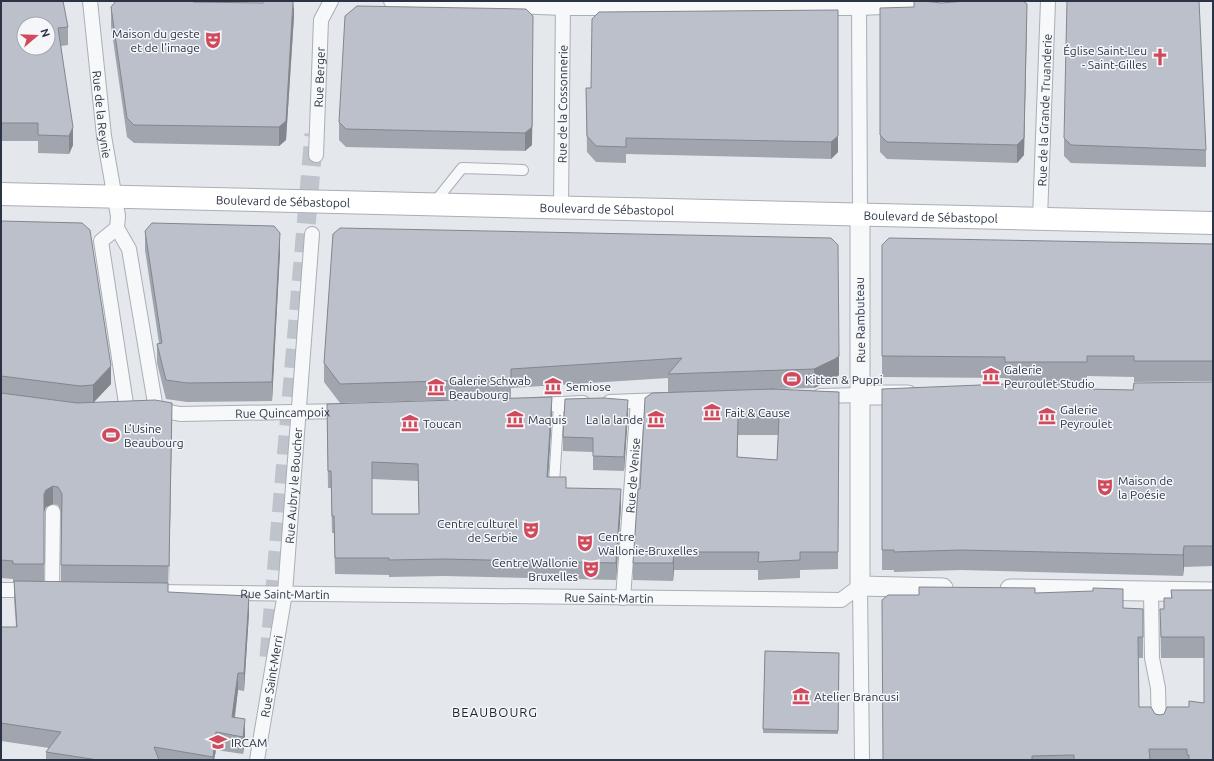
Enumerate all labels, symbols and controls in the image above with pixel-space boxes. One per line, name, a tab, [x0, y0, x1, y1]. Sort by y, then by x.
north arrow	[16, 16, 56, 56]
text: N	[38, 27, 52, 39]
place label: Maison du geste et de l'image	[112, 27, 200, 54]
theatre icon: Maison du geste et de l'image	[203, 30, 223, 50]
street label: Rue de la Grande Truanderie	[1035, 34, 1053, 187]
place label: Église Saint-Leu - Saint-Gilles	[1063, 44, 1147, 71]
street label: Rue de la Cossonnerie	[555, 45, 569, 163]
street label: Rue Berger	[311, 46, 327, 108]
church icon: Église Saint-Leu - Saint-Gilles	[1150, 47, 1170, 67]
street label: Rue de la Reynie	[91, 70, 114, 159]
street label: Boulevard de Sébastopol	[216, 193, 350, 209]
street label: Boulevard de Sébastopol	[540, 200, 674, 217]
street label: Boulevard de Sébastopol	[863, 208, 998, 224]
street label: Rue Rambuteau	[853, 277, 867, 363]
place label: Galerie Peuroulet Studio	[1004, 363, 1095, 390]
museum icon: Galerie Peuroulet Studio	[981, 366, 1001, 386]
sports icon: Kitten & Puppi	[782, 369, 802, 389]
place label: Kitten & Puppi	[805, 373, 883, 386]
place label: Galerie Schwab Beaubourg	[449, 374, 531, 401]
museum icon: Semiose	[543, 376, 563, 396]
museum icon: Galerie Schwab Beaubourg	[426, 377, 446, 397]
place label: Semiose	[566, 380, 611, 393]
museum icon: Fait & Cause	[702, 402, 722, 422]
place label: Galerie Peyroulet	[1060, 403, 1113, 430]
street label: Rue Quincampoix	[235, 405, 330, 419]
place label: Fait & Cause	[725, 406, 790, 419]
museum icon: Galerie Peyroulet	[1037, 406, 1057, 426]
museum icon: Maquis	[505, 409, 525, 429]
museum icon: La la lande	[646, 409, 666, 429]
museum icon: Toucan	[400, 413, 420, 433]
place label: Maquis	[528, 413, 567, 426]
place label: La la lande	[586, 413, 643, 426]
place label: Toucan	[423, 417, 462, 430]
place label: L'Usine Beaubourg	[124, 422, 184, 449]
sports icon: L'Usine Beaubourg	[101, 425, 121, 445]
street label: Rue Aubry le Boucher	[282, 427, 304, 544]
street label: Rue de Venise	[623, 437, 642, 514]
place label: Maison de la Poésie	[1118, 474, 1173, 501]
theatre icon: Maison de la Poésie	[1095, 477, 1115, 497]
place label: Centre culturel de Serbie	[437, 517, 518, 544]
theatre icon: Centre culturel de Serbie	[521, 520, 541, 540]
place label: Centre Wallonie-Bruxelles	[598, 530, 698, 557]
theatre icon: Centre Wallonie-Bruxelles	[575, 533, 595, 553]
place label: Centre Wallonie Bruxelles	[492, 556, 578, 583]
theatre icon: Centre Wallonie Bruxelles	[581, 559, 601, 579]
street label: Rue Saint-Martin	[240, 586, 330, 601]
street label: Rue Saint-Martin	[564, 590, 654, 604]
street label: Rue Saint-Merri	[258, 634, 284, 718]
museum icon: Atelier Brancusi	[791, 686, 811, 706]
place label: Atelier Brancusi	[814, 690, 899, 703]
district label: BEAUBOURG	[452, 705, 538, 719]
school or university icon: IRCAM	[208, 732, 228, 752]
place label: IRCAM	[231, 736, 267, 749]

